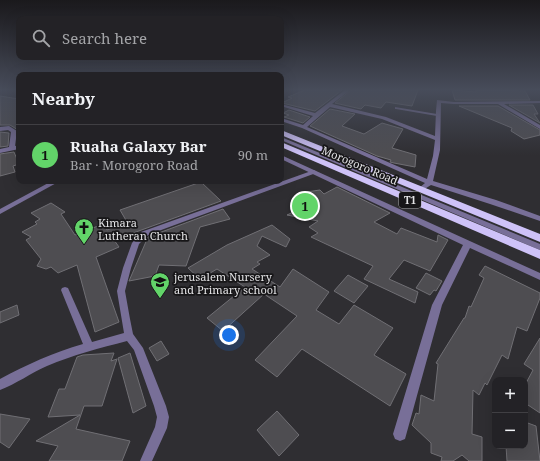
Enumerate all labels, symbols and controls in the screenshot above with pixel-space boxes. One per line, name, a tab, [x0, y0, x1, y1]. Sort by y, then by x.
search box	[16, 16, 284, 60]
icon: search	[30, 27, 52, 49]
text: Search here	[62, 28, 147, 48]
text: Nearby	[32, 87, 95, 110]
text: Ruaha Galaxy Bar	[70, 136, 207, 156]
street label: Morogoro Road	[320, 142, 401, 188]
text: 1	[41, 146, 49, 164]
text: 90 m	[238, 146, 268, 164]
text: Bar · Morogoro Road	[70, 156, 198, 174]
pin: 1	[292, 191, 318, 221]
road number: T1	[399, 192, 421, 208]
place label: Kimara Lutheran Church	[98, 215, 188, 243]
church icon: Kimara Lutheran Church	[73, 217, 95, 245]
place label: jerusalem Nursery and Primary school	[173, 269, 277, 297]
school or university icon: jerusalem Nursery and Primary school	[149, 271, 171, 299]
your location	[219, 325, 239, 345]
map controls	[492, 377, 528, 449]
button: +	[492, 377, 528, 413]
button: −	[492, 413, 528, 449]

